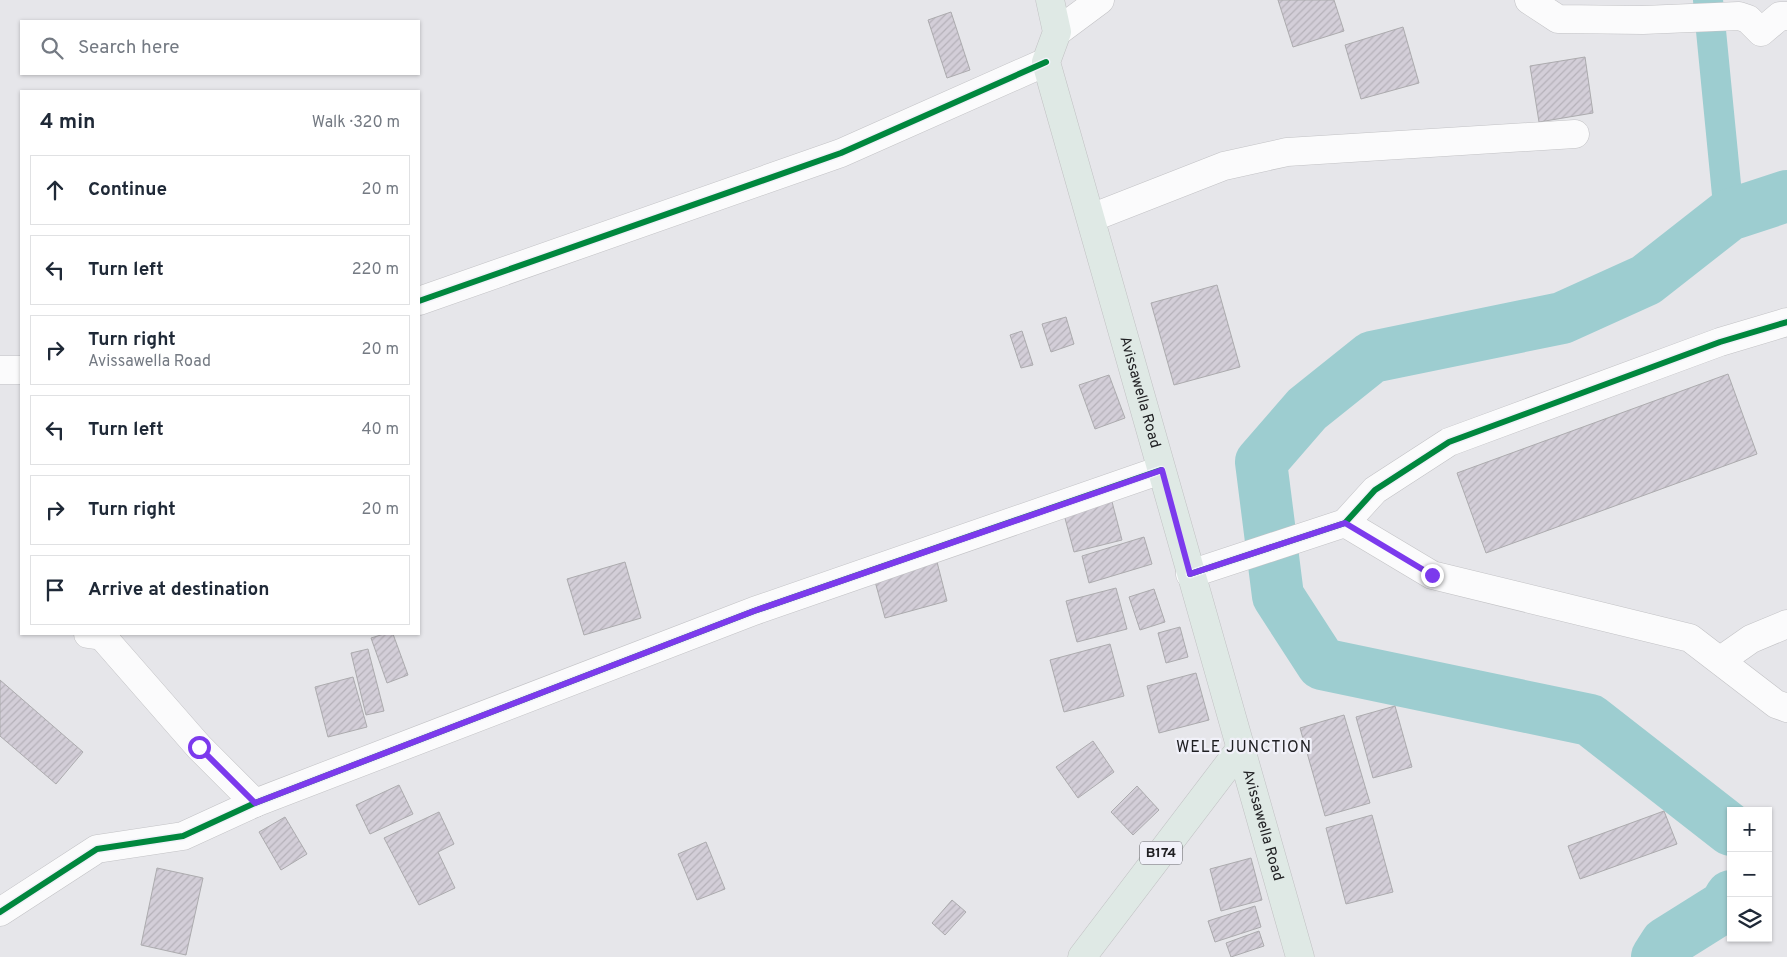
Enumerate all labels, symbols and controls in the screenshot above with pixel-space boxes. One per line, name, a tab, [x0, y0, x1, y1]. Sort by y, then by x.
search box	[20, 20, 420, 75]
icon: search	[38, 34, 66, 62]
text: Search here	[78, 36, 180, 60]
text: 4 min	[40, 109, 96, 136]
text: Walk · 320 m	[312, 113, 400, 133]
icon: ahead	[41, 176, 69, 204]
text: Continue	[88, 178, 167, 202]
text: 20 m	[362, 180, 399, 200]
icon: left	[41, 256, 69, 284]
text: Turn left	[88, 258, 164, 282]
text: 220 m	[352, 260, 399, 280]
text: Turn right	[88, 328, 176, 352]
street label: Avissawella Road	[1115, 334, 1165, 450]
icon: right	[41, 336, 69, 364]
text: 20 m	[362, 340, 399, 360]
text: Avissawella Road	[88, 352, 211, 372]
icon: left	[41, 416, 69, 444]
text: Turn left	[88, 418, 164, 442]
text: 40 m	[361, 420, 399, 440]
icon: right	[41, 496, 69, 524]
text: Turn right	[88, 498, 176, 522]
text: 20 m	[362, 500, 399, 520]
route end	[1421, 564, 1444, 587]
icon: arrive	[41, 576, 69, 604]
text: Arrive at destination	[88, 578, 269, 602]
route start	[188, 736, 211, 759]
district label: WELE JUNCTION	[1176, 738, 1312, 758]
street label: Avissawella Road	[1238, 767, 1287, 883]
map controls	[1727, 807, 1772, 942]
button: +	[1727, 807, 1772, 852]
road number: B174	[1140, 841, 1182, 864]
button: −	[1727, 852, 1772, 897]
button: layers	[1727, 897, 1772, 942]

